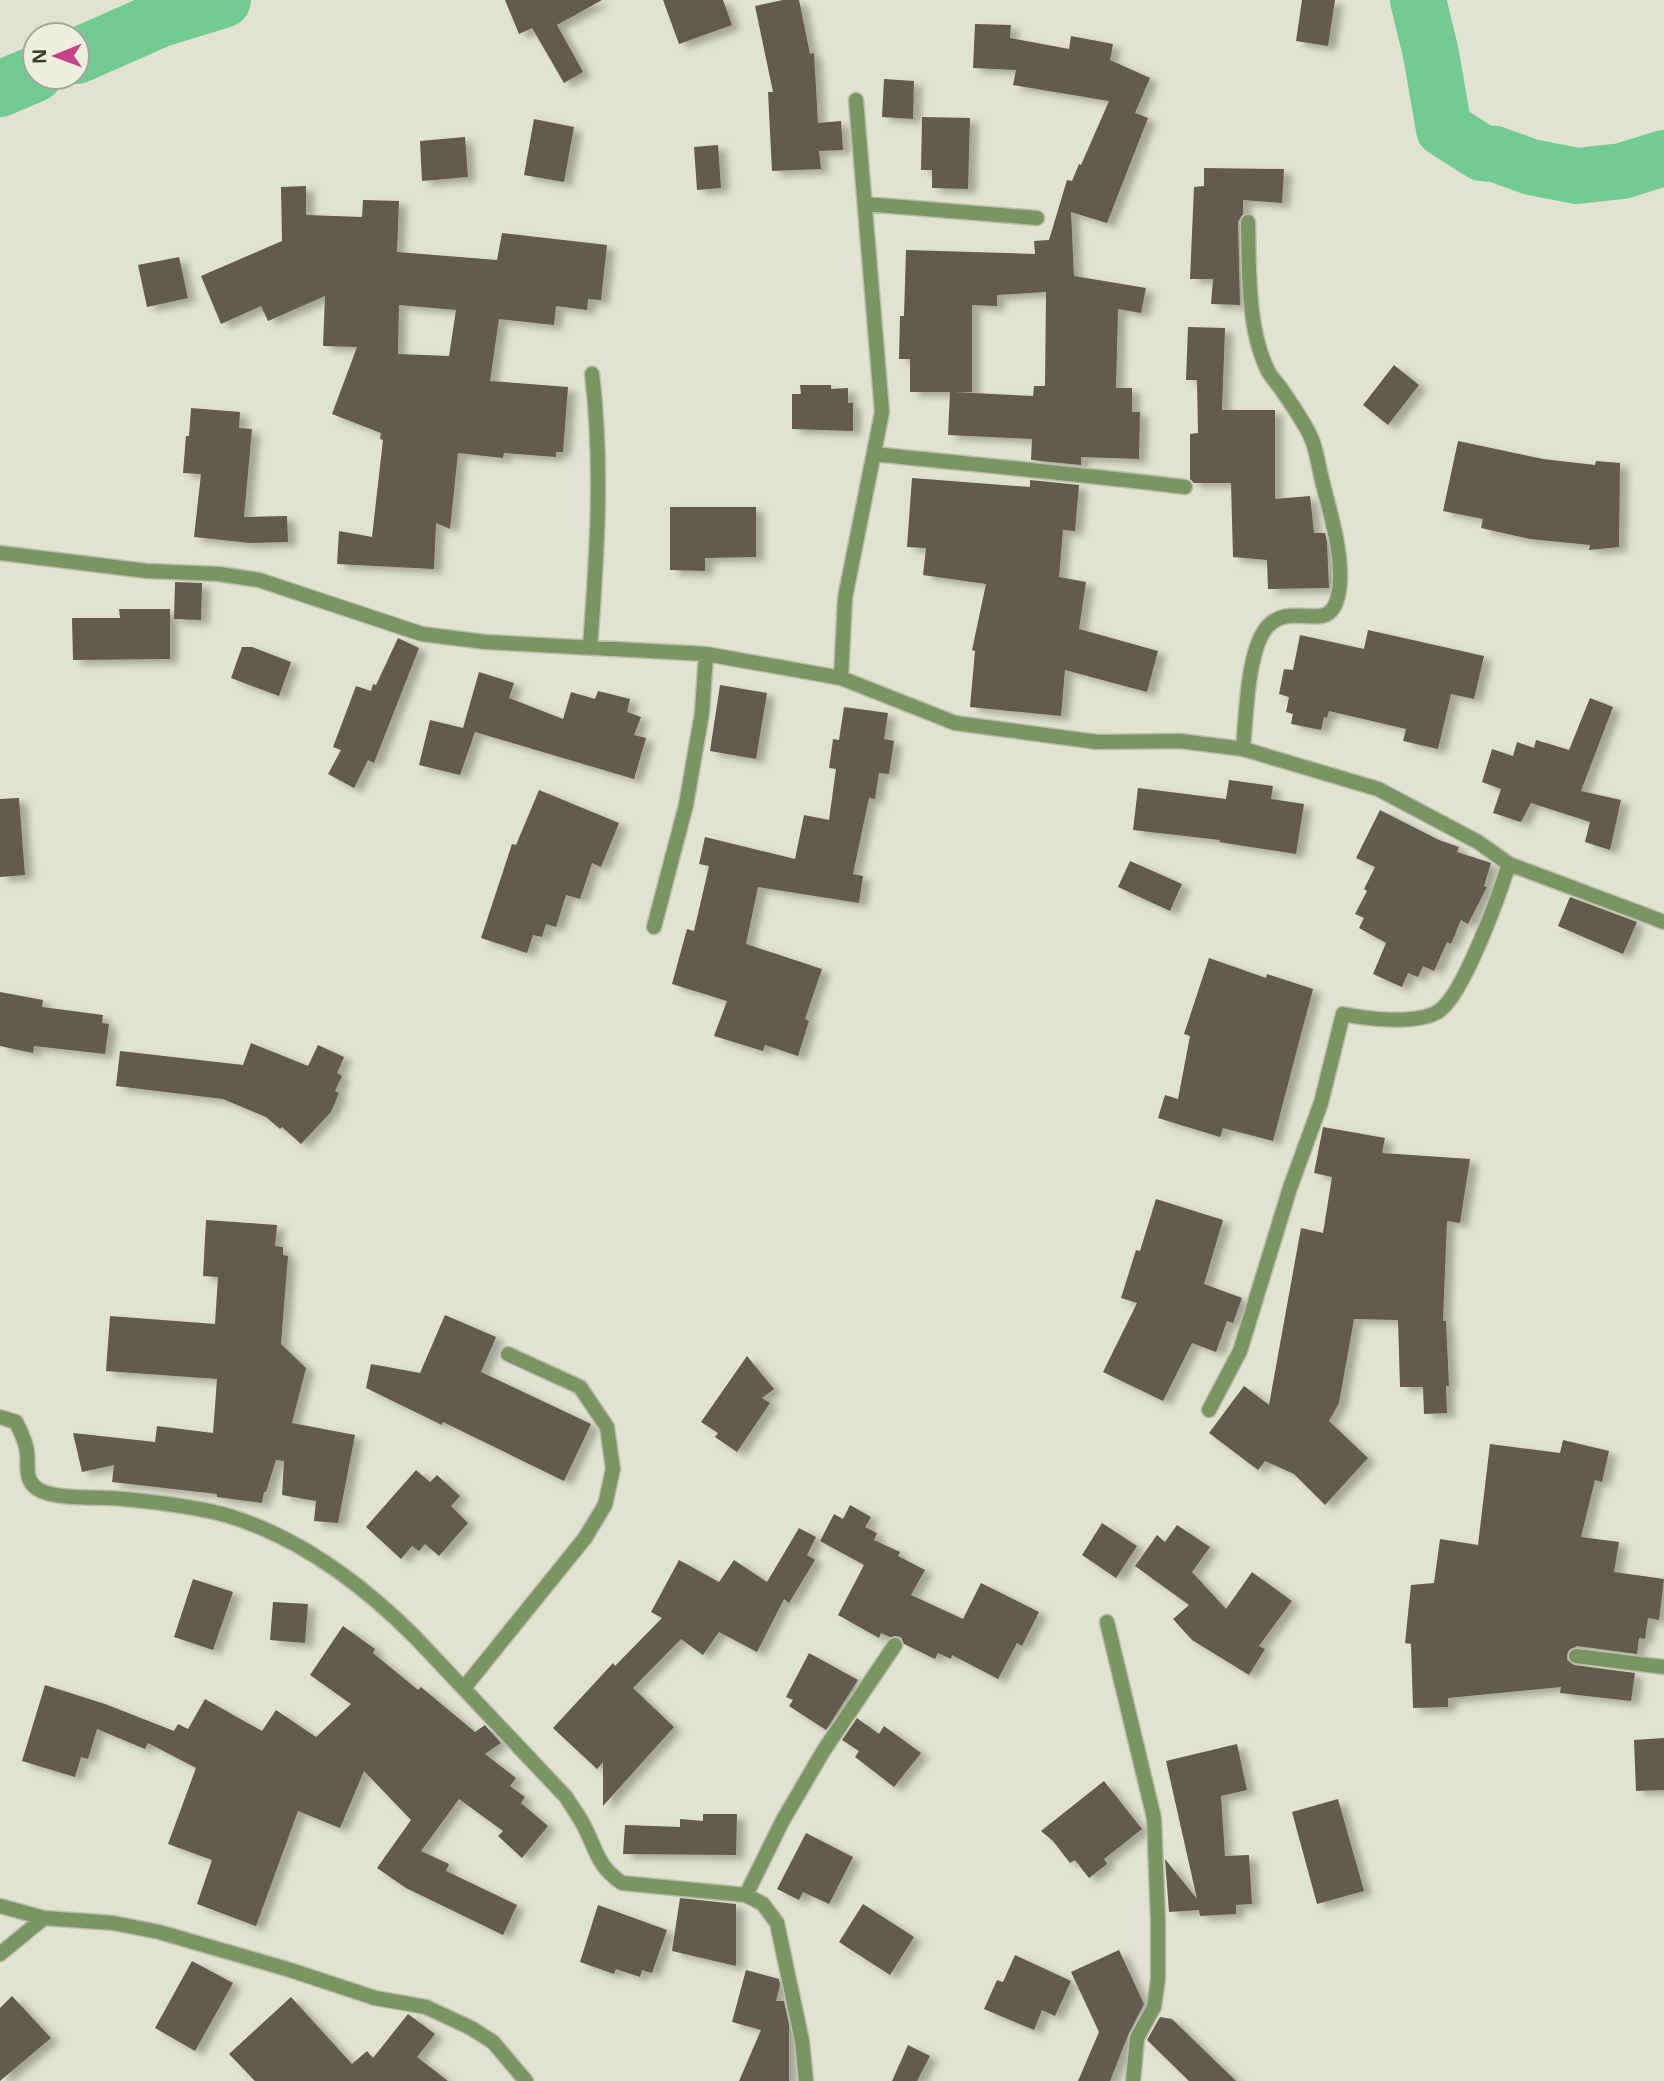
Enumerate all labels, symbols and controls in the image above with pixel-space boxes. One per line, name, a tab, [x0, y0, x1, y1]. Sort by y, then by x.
north arrow	[21, 21, 91, 91]
text: N	[26, 48, 52, 64]

